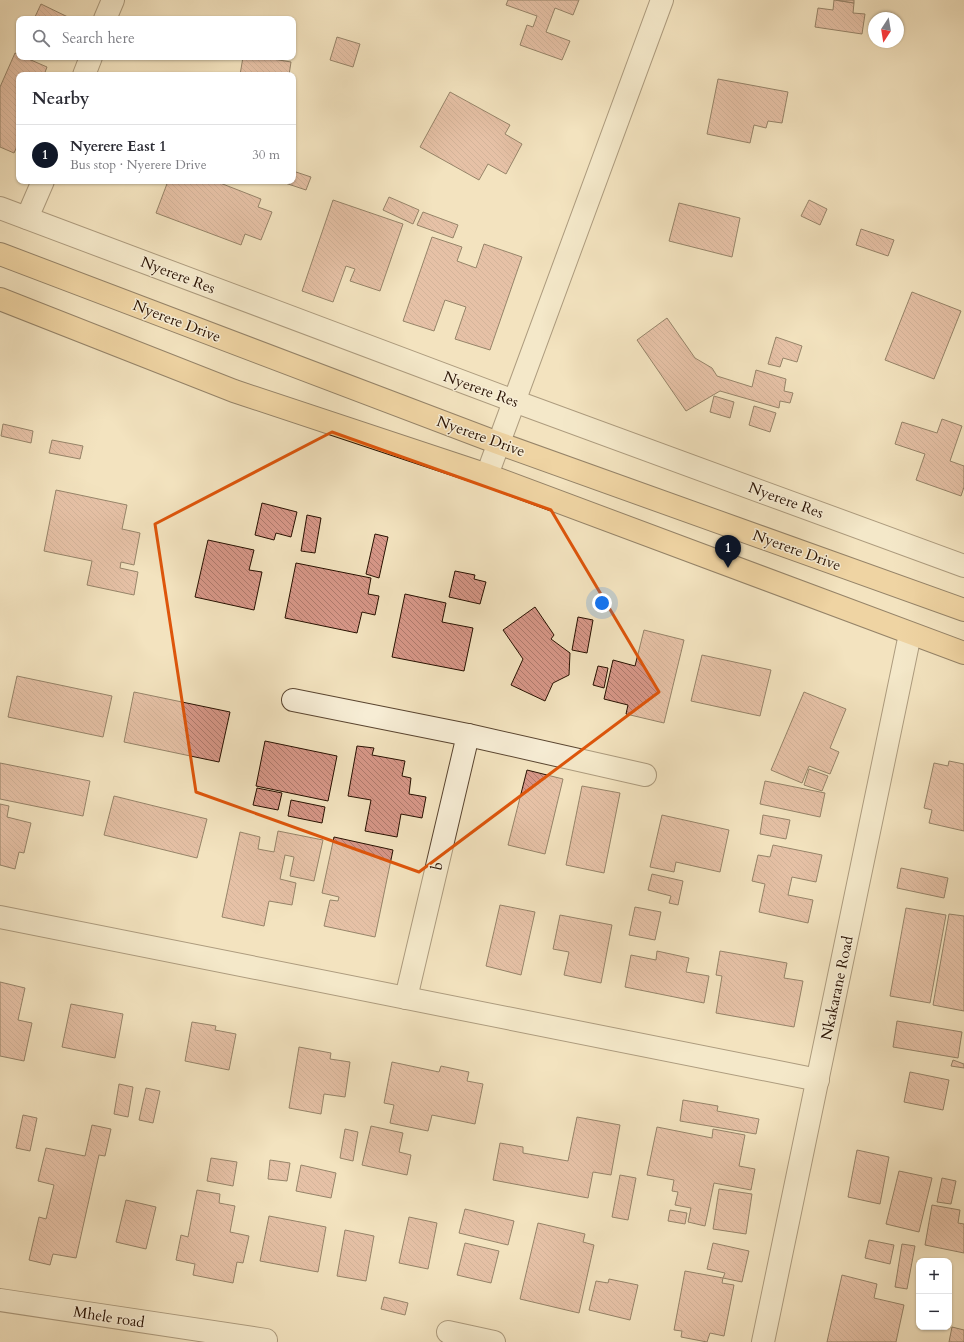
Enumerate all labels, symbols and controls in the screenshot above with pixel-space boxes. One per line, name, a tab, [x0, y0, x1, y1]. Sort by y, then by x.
north arrow	[868, 12, 904, 48]
search box	[16, 16, 296, 60]
icon: search	[30, 27, 52, 49]
text: Search here	[62, 28, 135, 48]
text: Nearby	[32, 87, 89, 110]
text: Nyerere East 1	[70, 136, 167, 156]
text: 1	[42, 146, 48, 164]
text: 30 m	[252, 146, 280, 164]
text: Bus stop · Nyerere Drive	[70, 156, 207, 174]
street label: Nyerere Res	[138, 252, 218, 298]
street label: Nyerere Drive	[130, 295, 224, 347]
street label: Nyerere Res	[441, 366, 521, 412]
street label: Nyerere Drive	[434, 411, 528, 461]
street label: Nyerere Res	[746, 477, 826, 523]
street label: Nyerere Drive	[750, 525, 844, 575]
pin: 1	[715, 535, 741, 568]
your location	[592, 593, 612, 613]
street label: b	[426, 860, 448, 872]
street label: Nkakarane Road	[816, 934, 858, 1042]
map controls	[916, 1258, 952, 1330]
button: +	[916, 1258, 952, 1294]
button: −	[916, 1294, 952, 1330]
street label: Mhele road	[72, 1302, 146, 1333]

